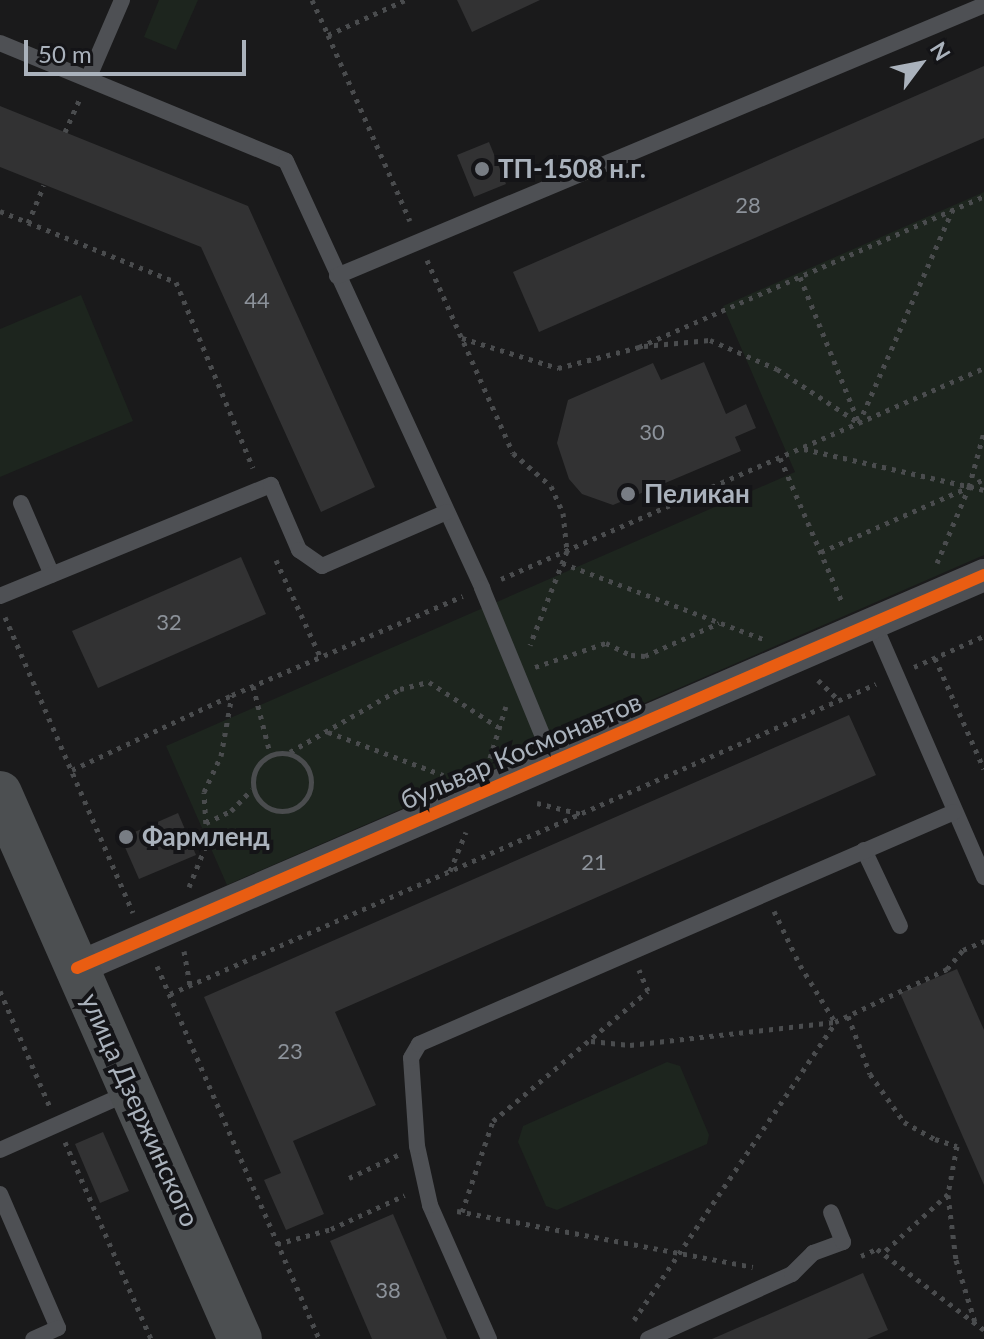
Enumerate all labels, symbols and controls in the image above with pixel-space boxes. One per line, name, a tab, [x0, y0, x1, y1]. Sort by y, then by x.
scale bar	[28, 24, 250, 74]
north arrow	[880, 24, 960, 104]
text: N	[925, 37, 957, 65]
text: 50 m	[38, 39, 92, 68]
place label: ТП-1508 н.г.	[498, 153, 646, 185]
marker: ТП-1508 н.г.	[473, 160, 491, 178]
house number: 28	[735, 192, 761, 218]
house number: 44	[244, 287, 270, 313]
house number: 30	[639, 419, 665, 445]
place label: Пеликан	[644, 478, 750, 510]
marker: Пеликан	[619, 485, 637, 503]
house number: 32	[156, 609, 182, 635]
street label: бульвар Космонавтов	[396, 686, 646, 816]
place label: Фармленд	[142, 821, 270, 853]
marker: Фармленд	[117, 828, 135, 846]
house number: 21	[581, 849, 607, 875]
street label: улица Дзержинского	[74, 988, 206, 1232]
house number: 23	[277, 1038, 303, 1064]
house number: 38	[375, 1277, 401, 1303]

